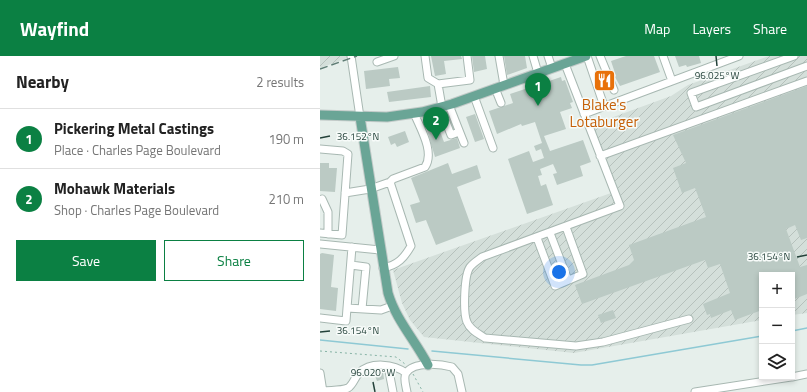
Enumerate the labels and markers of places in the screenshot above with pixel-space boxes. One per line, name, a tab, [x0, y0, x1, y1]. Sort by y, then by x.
restaurant icon: Blake's Lotaburger	[591, 68, 617, 94]
pin: 1	[525, 73, 551, 106]
place label: Blake's Lotaburger	[569, 93, 639, 133]
pin: 2	[423, 107, 449, 140]

